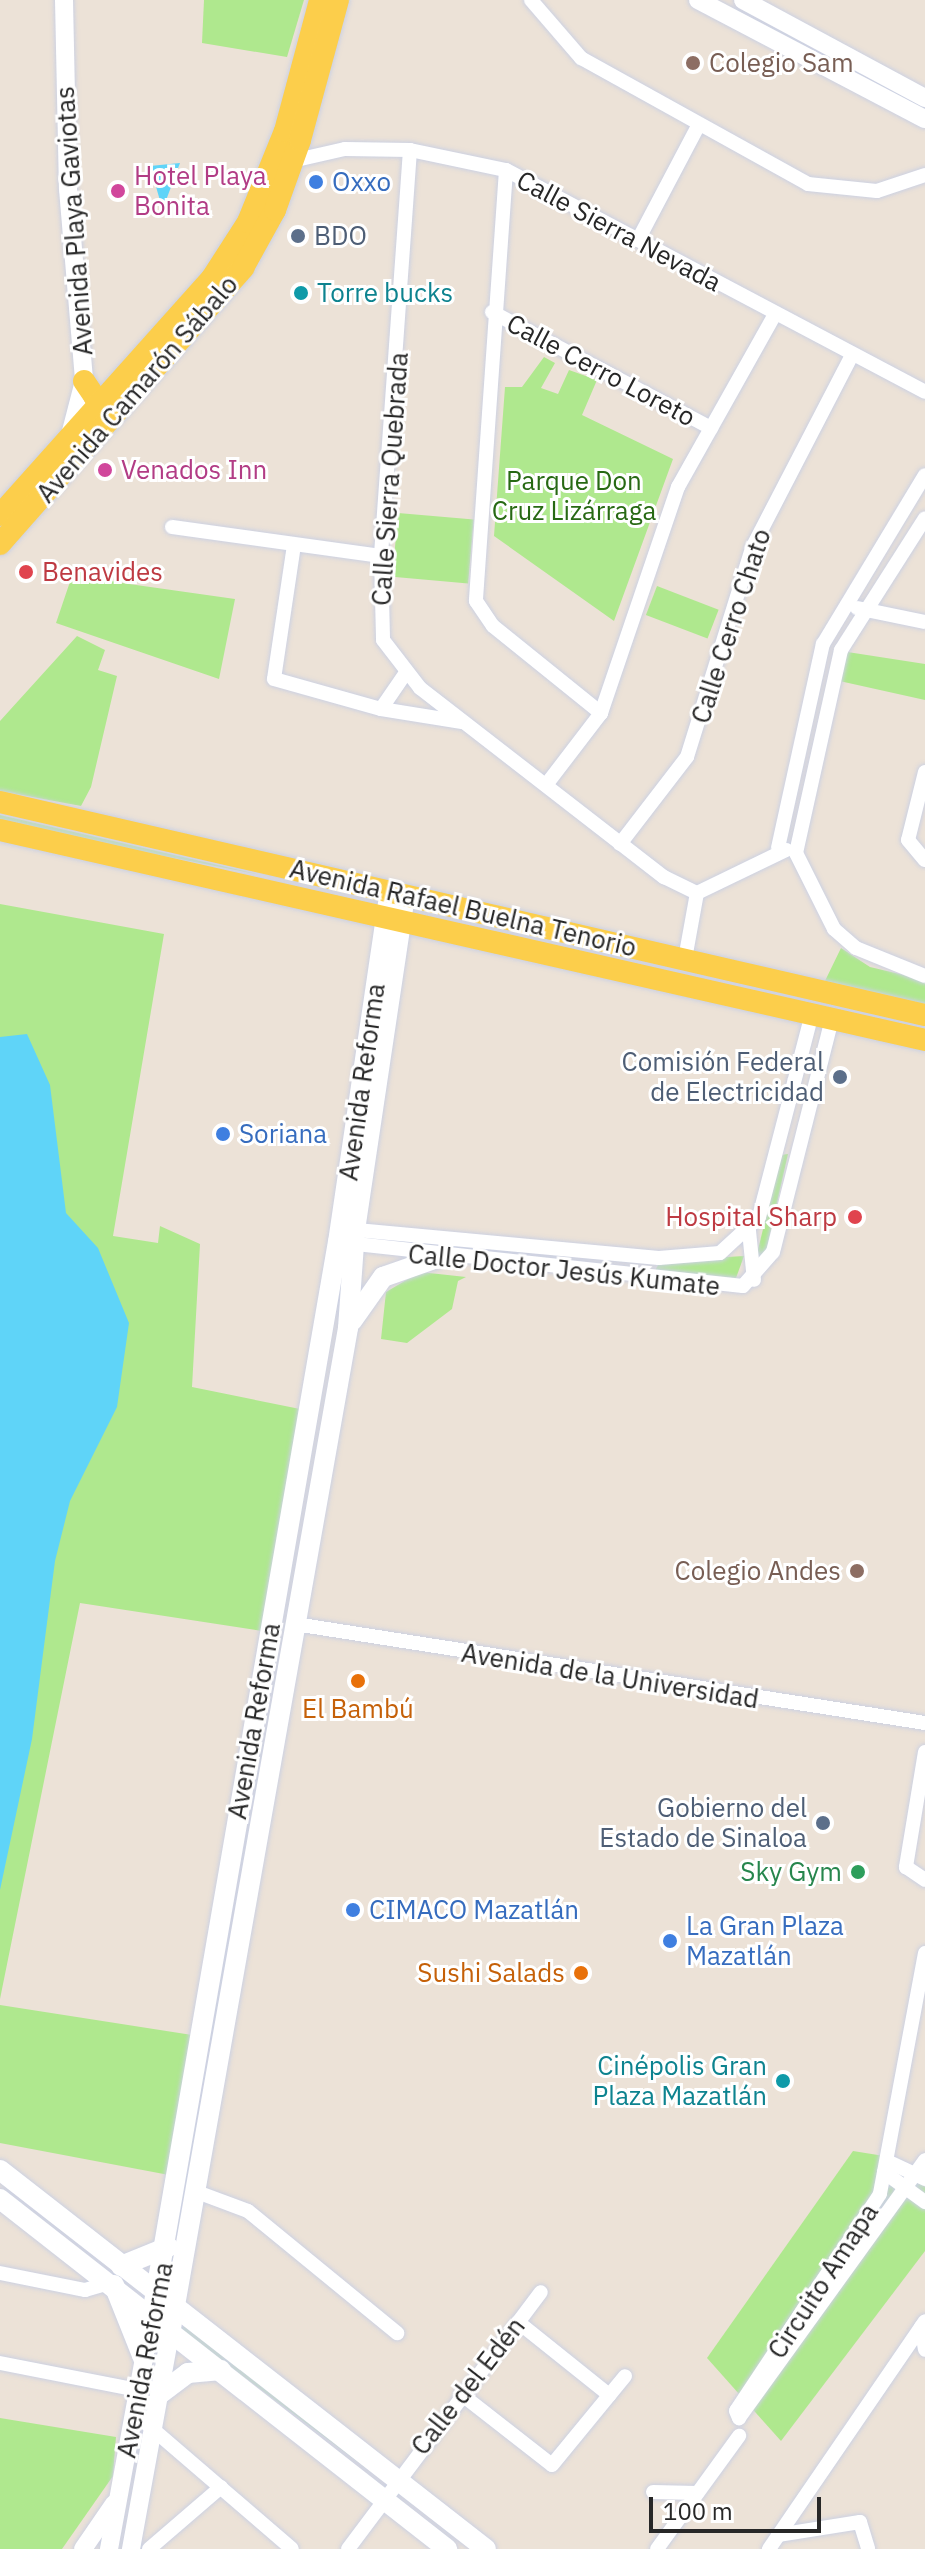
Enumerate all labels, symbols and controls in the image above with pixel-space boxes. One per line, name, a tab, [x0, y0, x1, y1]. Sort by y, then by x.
place label: Colegio Sam	[709, 47, 854, 79]
marker: Colegio Sam	[684, 54, 702, 72]
street label: Avenida Playa Gaviotas	[49, 85, 99, 357]
place label: Hotel Playa Bonita	[134, 160, 267, 222]
street label: Calle Sierra Nevada	[511, 164, 727, 298]
place label: Oxxo	[332, 166, 391, 198]
marker: Oxxo	[307, 173, 325, 191]
marker: Hotel Playa Bonita	[109, 182, 127, 200]
place label: BDO	[314, 220, 367, 252]
marker: BDO	[289, 227, 307, 245]
street label: Avenida Camarón Sábalo	[30, 269, 244, 509]
place label: Torre bucks	[317, 277, 453, 309]
marker: Torre bucks	[292, 284, 310, 302]
street label: Calle Cerro Loreto	[501, 307, 701, 433]
street label: Calle Sierra Quebrada	[366, 351, 414, 607]
place label: Venados Inn	[121, 454, 267, 486]
marker: Venados Inn	[96, 461, 114, 479]
park label: Parque Don Cruz Lizárraga	[492, 465, 656, 526]
street label: Calle Cerro Chato	[685, 525, 777, 727]
place label: Benavides	[42, 556, 163, 588]
marker: Benavides	[17, 563, 35, 581]
street label: Avenida Rafael Buelna Tenorio	[287, 853, 639, 963]
street label: Avenida Reforma	[333, 981, 391, 1183]
place label: Comisión Federal de Electricidad	[622, 1046, 824, 1108]
marker: Comisión Federal de Electricidad	[831, 1068, 849, 1086]
place label: Soriana	[239, 1118, 327, 1150]
marker: Soriana	[214, 1125, 232, 1143]
place label: Hospital Sharp	[665, 1201, 837, 1233]
marker: Hospital Sharp	[844, 1206, 866, 1228]
street label: Calle Doctor Jesús Kumate	[407, 1238, 721, 1302]
place label: Colegio Andes	[675, 1555, 841, 1587]
marker: Colegio Andes	[848, 1562, 866, 1580]
street label: Avenida Reforma	[221, 1620, 287, 1822]
street label: Avenida de la Universidad	[459, 1637, 761, 1715]
marker: El Bambú	[349, 1672, 367, 1690]
place label: El Bambú	[302, 1693, 414, 1725]
place label: Gobierno del Estado de Sinaloa	[599, 1792, 807, 1854]
marker: Gobierno del Estado de Sinaloa	[814, 1814, 832, 1832]
place label: Sky Gym	[740, 1856, 842, 1888]
marker: Sky Gym	[849, 1863, 867, 1881]
place label: CIMACO Mazatlán	[369, 1894, 579, 1926]
marker: CIMACO Mazatlán	[344, 1901, 362, 1919]
place label: La Gran Plaza Mazatlán	[686, 1910, 844, 1972]
marker: La Gran Plaza Mazatlán	[661, 1932, 679, 1950]
place label: Sushi Salads	[417, 1957, 565, 1989]
marker: Sushi Salads	[572, 1964, 590, 1982]
place label: Cinépolis Gran Plaza Mazatlán	[592, 2050, 767, 2112]
marker: Cinépolis Gran Plaza Mazatlán	[774, 2072, 792, 2090]
street label: Circuito Amapa	[761, 2198, 885, 2364]
street label: Avenida Reforma	[111, 2259, 179, 2461]
street label: Calle del Edén	[405, 2311, 531, 2461]
scale bar	[653, 2481, 825, 2531]
text: 100 m	[663, 2495, 733, 2527]

